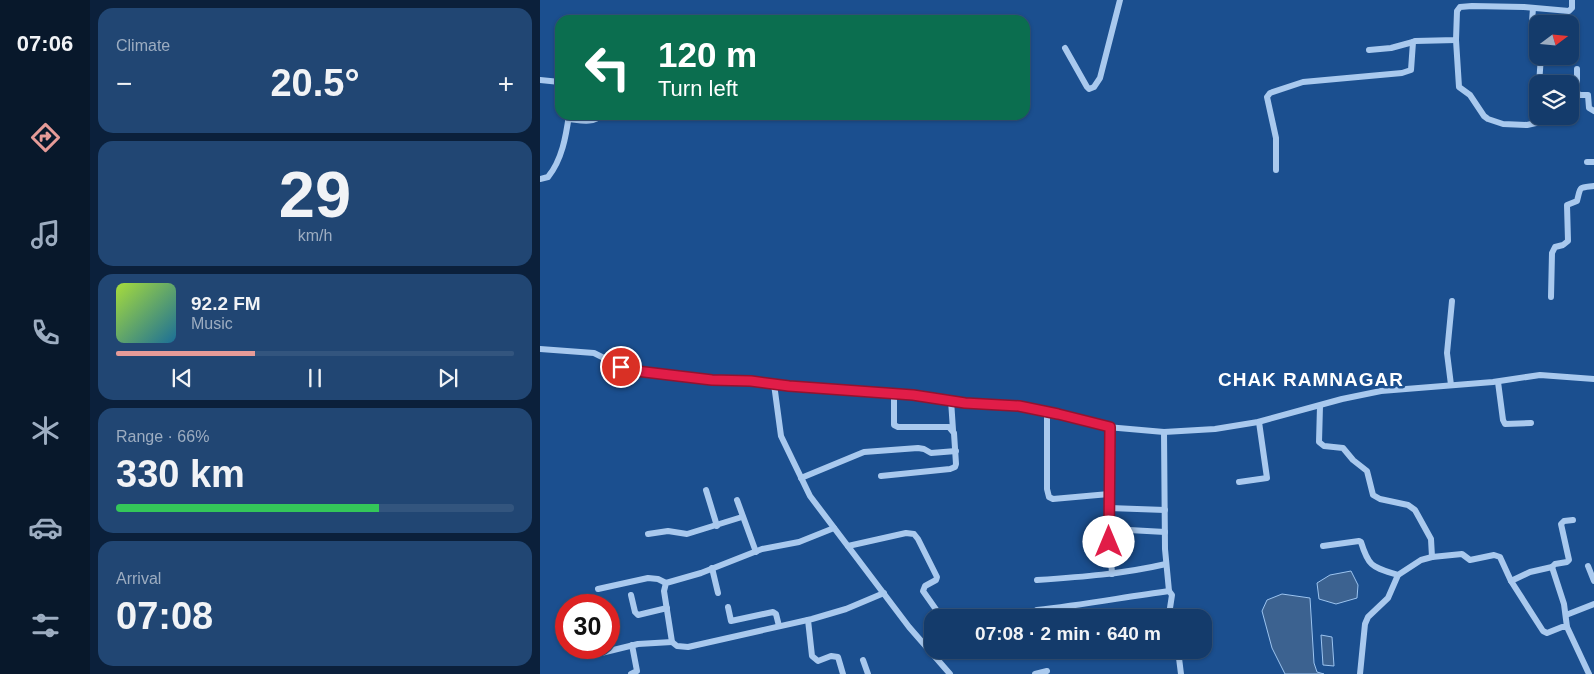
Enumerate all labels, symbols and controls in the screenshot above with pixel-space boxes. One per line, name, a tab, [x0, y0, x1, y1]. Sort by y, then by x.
north arrow	[1529, 15, 1579, 65]
map controls	[1529, 15, 1579, 125]
text: 07:06	[17, 31, 73, 56]
icon: left	[575, 35, 640, 100]
text: 120 m	[658, 35, 757, 74]
text: Climate	[116, 37, 170, 54]
text: 20.5°	[270, 62, 360, 104]
text: −	[116, 68, 132, 99]
text: +	[498, 68, 514, 99]
button: layers	[1529, 75, 1579, 125]
text: Turn left	[658, 76, 738, 101]
icon: directions	[28, 120, 63, 155]
text: 29	[279, 158, 351, 231]
icon: music	[28, 217, 63, 252]
text: km/h	[298, 227, 332, 244]
text: 92.2 FM	[191, 293, 261, 314]
icon: phone	[28, 315, 63, 350]
text: Music	[191, 315, 233, 332]
pin	[600, 346, 642, 388]
icon: arrive	[607, 353, 635, 381]
icon: previous	[168, 364, 196, 392]
icon: pause	[301, 364, 329, 392]
icon: next	[434, 364, 462, 392]
district label: CHAK RAMNAGAR	[1218, 369, 1404, 390]
icon: climate	[28, 413, 63, 448]
text: Range · 66%	[116, 428, 209, 445]
text: 330 km	[116, 453, 245, 495]
icon: car	[28, 510, 63, 545]
position arrow	[1082, 515, 1134, 567]
text: Arrival	[116, 570, 161, 587]
speed limit sign: 30	[555, 594, 620, 659]
text: 07:08	[116, 595, 213, 637]
icon: filters	[28, 608, 63, 643]
text: 07:08 · 2 min · 640 m	[975, 623, 1161, 644]

